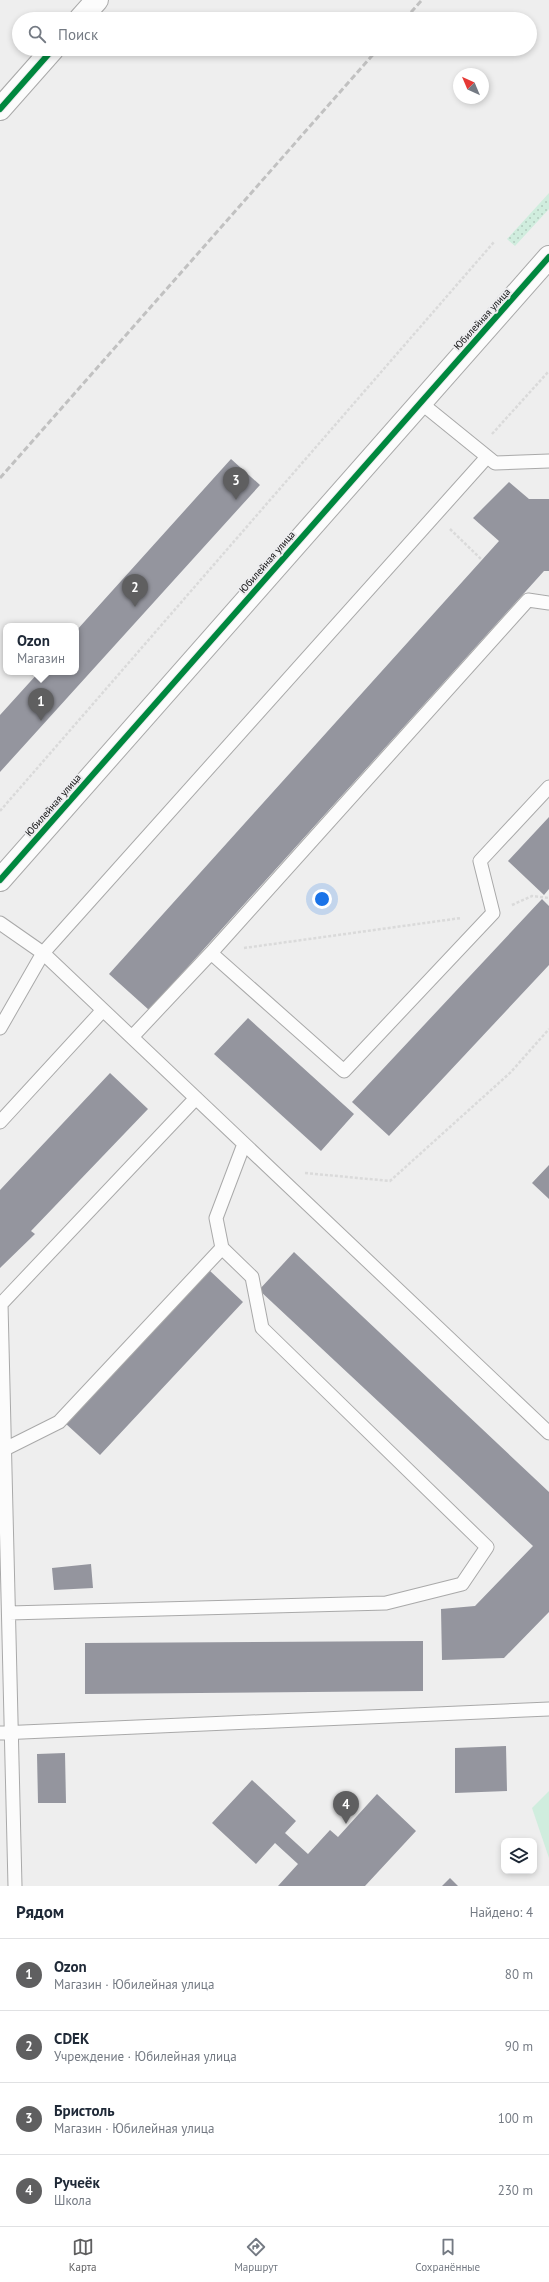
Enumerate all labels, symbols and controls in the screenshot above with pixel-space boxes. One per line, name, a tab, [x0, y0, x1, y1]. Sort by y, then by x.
search box	[12, 12, 537, 56]
icon: search	[26, 23, 48, 45]
text: Поиск	[58, 25, 98, 44]
north arrow	[453, 68, 489, 104]
street label: Юбилейная улица	[451, 285, 513, 353]
pin: 3	[223, 467, 249, 500]
street label: Юбилейная улица	[236, 528, 298, 596]
pin: 2	[122, 574, 148, 607]
popup	[3, 623, 79, 675]
text: Ozon	[17, 631, 50, 650]
text: Магазин	[17, 650, 65, 667]
pin: 1	[28, 688, 54, 721]
street label: Юбилейная улица	[22, 771, 84, 839]
your location	[312, 889, 332, 909]
pin: 4	[333, 1791, 359, 1824]
map controls	[501, 1838, 537, 1874]
button: layers	[501, 1838, 537, 1874]
text: Рядом	[16, 1901, 64, 1923]
text: Найдено: 4	[470, 1904, 533, 1921]
text: Ozon	[54, 1957, 87, 1976]
text: 1	[25, 1966, 33, 1983]
text: 80 m	[505, 1966, 533, 1983]
text: Магазин · Юбилейная улица	[54, 1976, 214, 1993]
text: CDEK	[54, 2029, 89, 2048]
text: 2	[25, 2038, 33, 2055]
text: 90 m	[505, 2038, 533, 2055]
text: Учреждение · Юбилейная улица	[54, 2048, 237, 2065]
text: Бристоль	[54, 2101, 115, 2120]
text: 3	[25, 2110, 33, 2127]
text: 100 m	[498, 2110, 533, 2127]
text: Магазин · Юбилейная улица	[54, 2120, 214, 2137]
text: Ручеёк	[54, 2173, 100, 2192]
text: 4	[25, 2182, 33, 2199]
text: 230 m	[498, 2182, 533, 2199]
text: Школа	[54, 2192, 91, 2209]
tab: Карта	[69, 2236, 97, 2274]
tab: Маршрут	[234, 2236, 278, 2274]
tab: Сохранённые	[415, 2236, 480, 2274]

